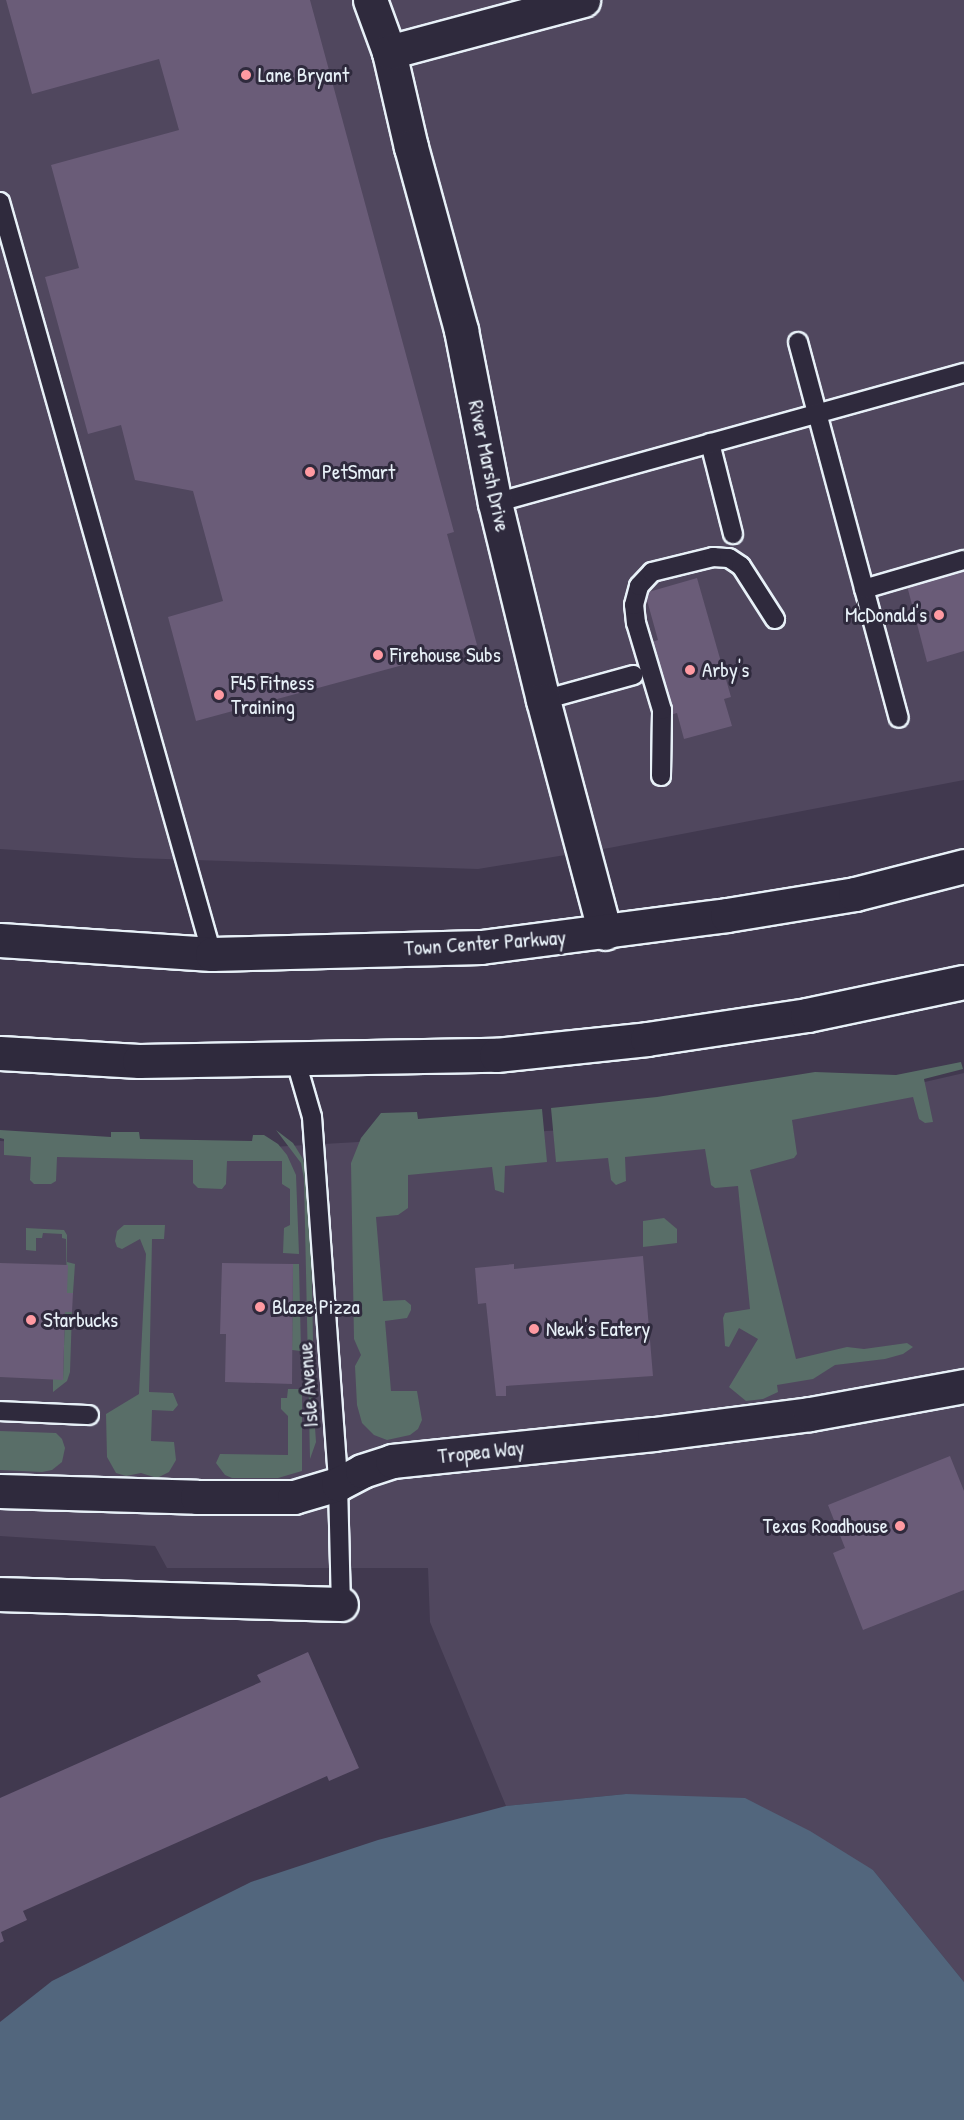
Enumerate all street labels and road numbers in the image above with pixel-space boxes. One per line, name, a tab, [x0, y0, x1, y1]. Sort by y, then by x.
street label: River Marsh Drive	[463, 398, 515, 534]
street label: Town Center Parkway	[403, 925, 567, 961]
street label: Isle Avenue	[292, 1342, 324, 1428]
street label: Tropea Way	[437, 1435, 525, 1469]

